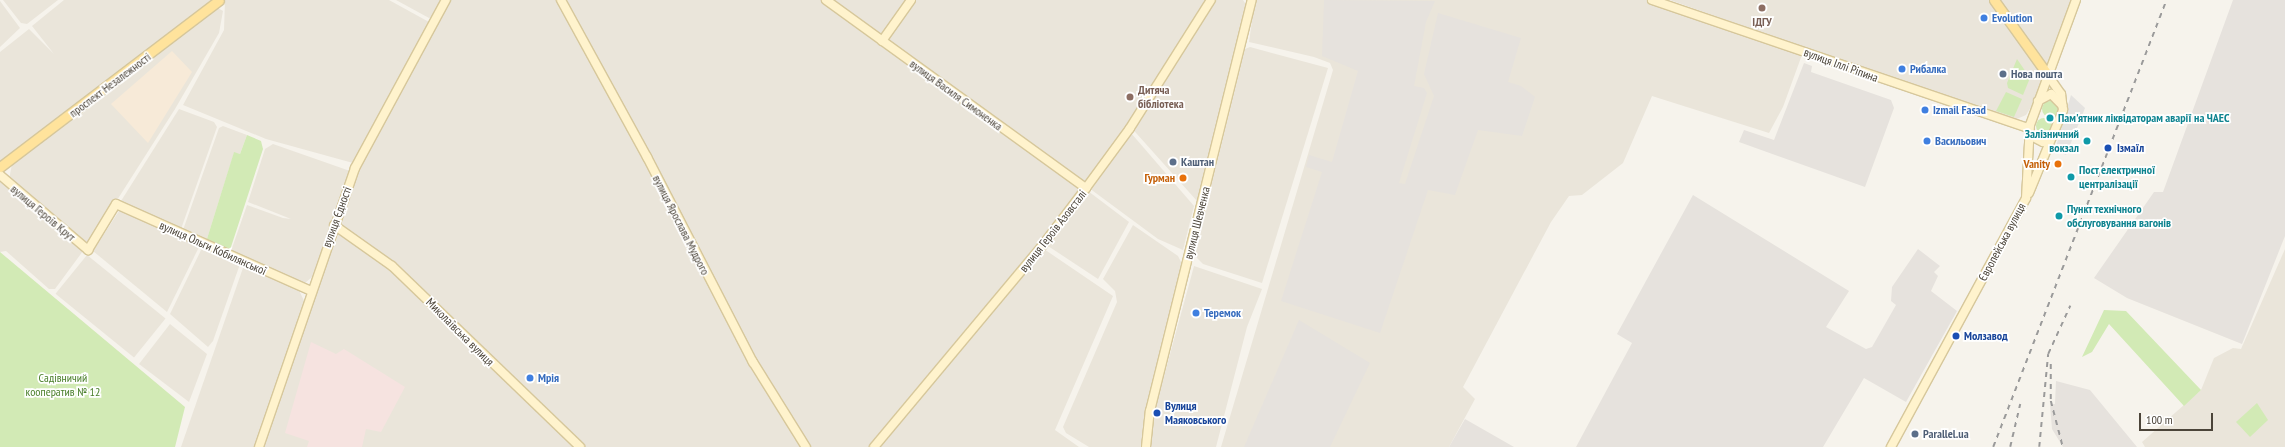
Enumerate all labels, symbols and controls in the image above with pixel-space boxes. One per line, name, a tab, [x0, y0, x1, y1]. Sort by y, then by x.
marker: ІДГУ	[1757, 3, 1767, 13]
place label: Evolution	[1992, 11, 2032, 25]
marker: Evolution	[1979, 13, 1989, 23]
place label: ІДГУ	[1752, 15, 1772, 29]
street label: вулиця Іллі Ріпина	[1802, 45, 1880, 85]
street label: проспект Незалежності	[66, 50, 154, 120]
street label: вулиця Василя Симоненка	[907, 57, 1005, 133]
place label: Рибалка	[1910, 62, 1946, 76]
marker: Рибалка	[1897, 64, 1907, 74]
place label: Нова пошта	[2011, 67, 2062, 81]
marker: Нова пошта	[1998, 69, 2008, 79]
place label: Дитяча бібліотека	[1138, 83, 1184, 111]
marker: Дитяча бібліотека	[1125, 92, 1135, 102]
place label: Izmail Fasad	[1933, 103, 1986, 117]
marker: Izmail Fasad	[1920, 105, 1930, 115]
place label: Пам'ятник ліквідаторам аварії на ЧАЕС	[2058, 111, 2229, 125]
marker: Пам'ятник ліквідаторам аварії на ЧАЕС	[2045, 113, 2055, 123]
place label: Залізничний вокзал	[2025, 127, 2079, 155]
place label: Васильович	[1935, 134, 1986, 148]
marker: Васильович	[1922, 136, 1932, 146]
marker: Залізничний вокзал	[2082, 136, 2092, 146]
place label: Ізмаїл	[2117, 141, 2144, 155]
marker: Ізмаїл	[2102, 142, 2114, 154]
place label: Каштан	[1181, 155, 1214, 169]
marker: Каштан	[1168, 157, 1178, 167]
place label: Vanity	[2023, 157, 2050, 171]
marker: Vanity	[2053, 159, 2063, 169]
place label: Пост електричної централізації	[2079, 163, 2156, 191]
place label: Гурман	[1145, 171, 1175, 185]
marker: Пост електричної централізації	[2066, 172, 2076, 182]
street label: вулиця Ярослава Мудрого	[650, 173, 712, 277]
marker: Гурман	[1178, 173, 1188, 183]
street label: вулиця Героїв Крут	[8, 182, 78, 244]
street label: вулиця Єдності	[319, 185, 355, 249]
street label: вулиця Шевченка	[1181, 185, 1213, 261]
street label: вулиця Героїв Азовсталі	[1016, 187, 1090, 275]
street label: Європейська вулиця	[1975, 201, 2029, 283]
place label: Пункт технічного обслуговування вагонів	[2067, 202, 2171, 230]
marker: Пункт технічного обслуговування вагонів	[2054, 211, 2064, 221]
street label: вулиця Ольги Кобилянської	[157, 218, 269, 278]
street label: Миколаївська вулиця	[423, 295, 497, 369]
place label: Теремок	[1204, 306, 1241, 320]
marker: Теремок	[1191, 308, 1201, 318]
place label: Молзавод	[1964, 329, 2008, 343]
marker: Молзавод	[1951, 331, 1961, 341]
park label: Садівничий кооператив № 12	[26, 371, 100, 399]
place label: Мрія	[538, 371, 559, 385]
marker: Мрія	[525, 373, 535, 383]
place label: Вулиця Маяковського	[1165, 399, 1226, 427]
scale bar	[2141, 405, 2215, 431]
marker: Вулиця Маяковського	[1152, 408, 1162, 418]
text: 100 m	[2146, 412, 2173, 427]
place label: Parallel.ua	[1923, 427, 1969, 441]
marker: Parallel.ua	[1910, 429, 1920, 439]

